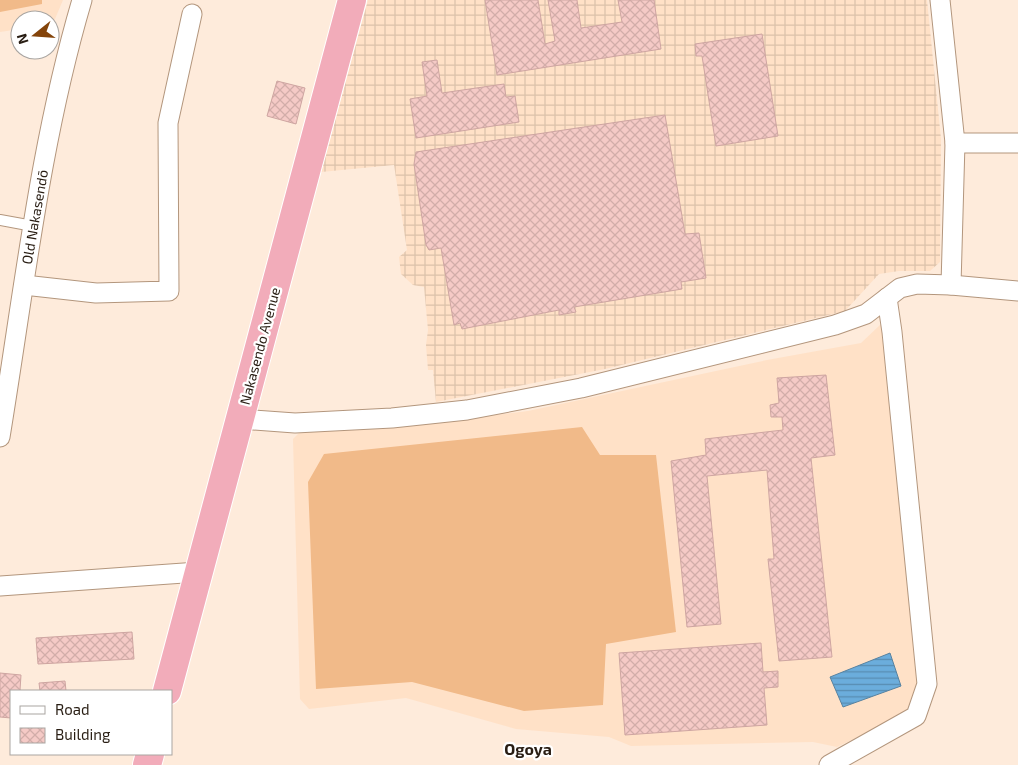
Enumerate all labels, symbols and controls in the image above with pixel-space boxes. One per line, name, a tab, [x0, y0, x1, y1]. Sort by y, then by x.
north arrow	[10, 10, 60, 60]
text: N	[12, 32, 32, 46]
street label: Old Nakasendō	[18, 168, 51, 266]
street label: Nakasendo Avenue	[236, 285, 283, 406]
legend	[10, 690, 172, 755]
text: Road	[55, 700, 90, 718]
text: Building	[55, 725, 111, 743]
district label: Ogoya	[504, 739, 552, 759]

